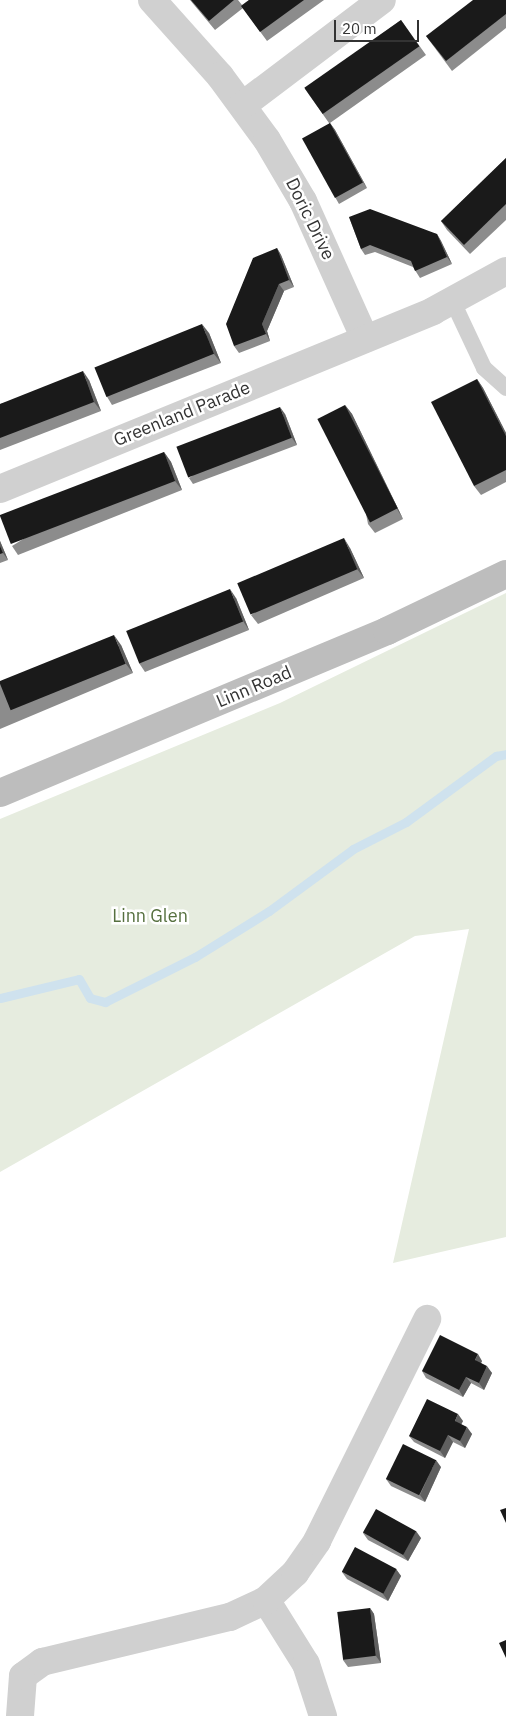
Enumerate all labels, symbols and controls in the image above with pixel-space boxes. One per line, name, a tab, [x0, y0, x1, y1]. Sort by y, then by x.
scale bar	[336, 10, 421, 42]
text: 20 m	[342, 19, 377, 38]
street label: Doric Drive	[281, 175, 339, 263]
street label: Greenland Parade	[111, 377, 253, 451]
street label: Linn Road	[213, 662, 295, 712]
park label: Linn Glen	[112, 905, 188, 927]

